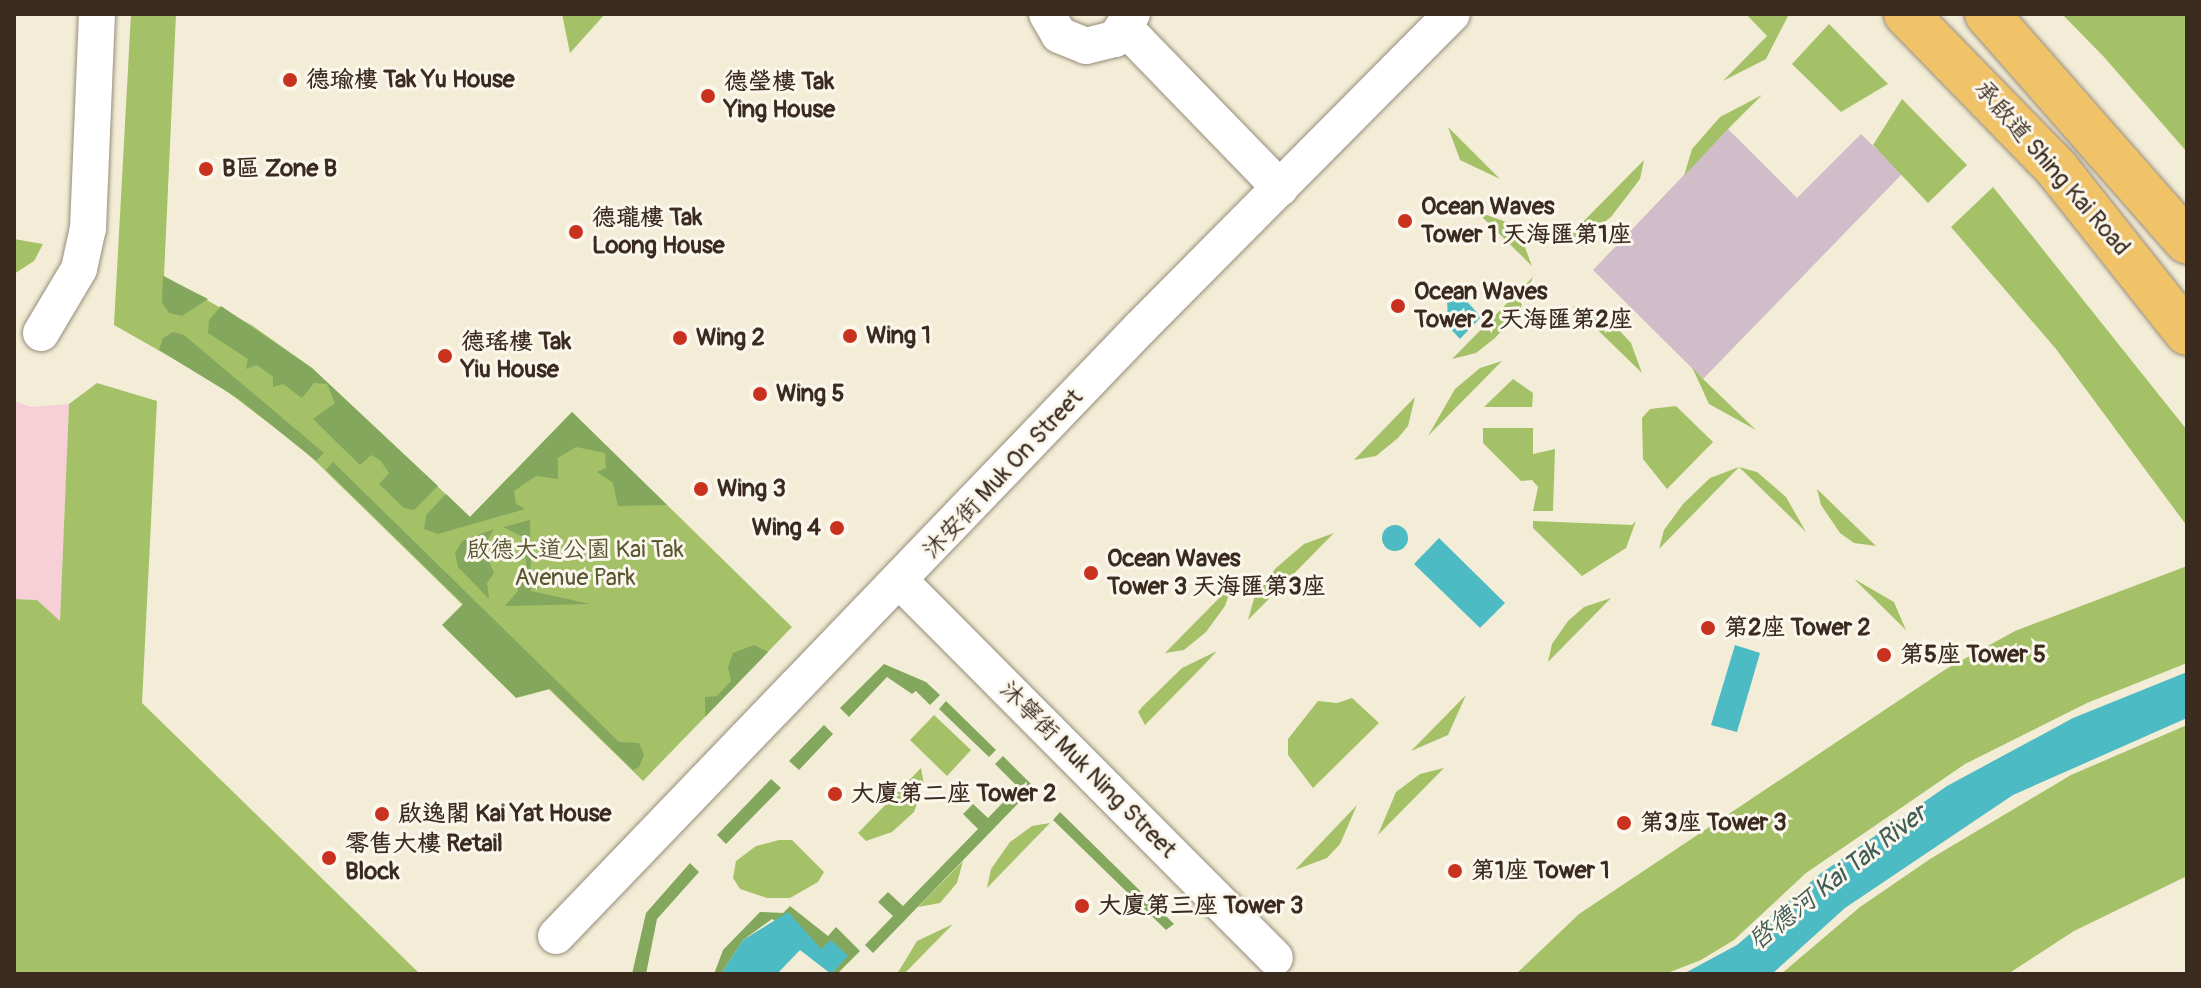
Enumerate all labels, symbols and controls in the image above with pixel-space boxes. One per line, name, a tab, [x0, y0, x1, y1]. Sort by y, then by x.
place label: 德瑜樓 Tak Yu House	[306, 66, 515, 94]
place label: 德瑩樓 Tak Ying House	[724, 68, 835, 124]
marker: 德瑜樓 Tak Yu House	[281, 71, 299, 89]
street label: 承啟道 Shing Kai Road	[1968, 75, 2136, 261]
marker: 德瑩樓 Tak Ying House	[699, 87, 717, 105]
place label: B區 Zone B	[222, 155, 337, 183]
marker: B區 Zone B	[197, 160, 215, 178]
place label: Ocean Waves Tower 1 天海匯第1座	[1421, 193, 1632, 249]
place label: 德瓏樓 Tak Loong House	[592, 204, 725, 260]
marker: Ocean Waves Tower 1 天海匯第1座	[1396, 212, 1414, 230]
marker: 德瓏樓 Tak Loong House	[567, 223, 585, 241]
place label: Ocean Waves Tower 2 天海匯第2座	[1414, 278, 1633, 334]
marker: Ocean Waves Tower 2 天海匯第2座	[1389, 297, 1407, 315]
place label: Wing 1	[866, 322, 931, 350]
place label: Wing 2	[696, 324, 765, 352]
marker: Wing 1	[841, 327, 859, 345]
place label: 德瑤樓 Tak Yiu House	[461, 328, 571, 384]
marker: Wing 2	[671, 329, 689, 347]
marker: 德瑤樓 Tak Yiu House	[436, 347, 454, 365]
place label: Wing 5	[776, 380, 844, 408]
street label: 沐安街 Muk On Street	[917, 383, 1089, 565]
marker: Wing 5	[751, 385, 769, 403]
place label: Wing 3	[717, 475, 786, 503]
marker: Wing 3	[692, 480, 710, 498]
place label: Wing 4	[752, 514, 821, 542]
marker: Wing 4	[828, 519, 846, 537]
park label: 啟德大道公園 Kai Tak Avenue Park	[466, 536, 684, 592]
place label: Ocean Waves Tower 3 天海匯第3座	[1107, 545, 1326, 601]
marker: Ocean Waves Tower 3 天海匯第3座	[1082, 564, 1100, 582]
place label: 第2座 Tower 2	[1724, 614, 1871, 642]
marker: 第2座 Tower 2	[1699, 619, 1717, 637]
place label: 第5座 Tower 5	[1900, 641, 2046, 669]
marker: 第5座 Tower 5	[1875, 646, 1893, 664]
street label: 沐寧街 Muk Ning Street	[994, 676, 1182, 864]
place label: 大廈第二座 Tower 2	[851, 780, 1056, 808]
marker: 大廈第二座 Tower 2	[826, 785, 844, 803]
water label: 啓德河 Kai Tak River	[1743, 799, 1933, 957]
place label: 啟逸閣 Kai Yat House	[398, 800, 611, 828]
marker: 啟逸閣 Kai Yat House	[373, 805, 391, 823]
place label: 第3座 Tower 3	[1640, 809, 1787, 837]
marker: 第3座 Tower 3	[1615, 814, 1633, 832]
place label: 零售大樓 Retail Block	[345, 830, 503, 886]
marker: 零售大樓 Retail Block	[320, 849, 338, 867]
place label: 第1座 Tower 1	[1471, 857, 1610, 885]
marker: 第1座 Tower 1	[1446, 862, 1464, 880]
place label: 大廈第三座 Tower 3	[1098, 892, 1303, 920]
marker: 大廈第三座 Tower 3	[1073, 897, 1091, 915]

